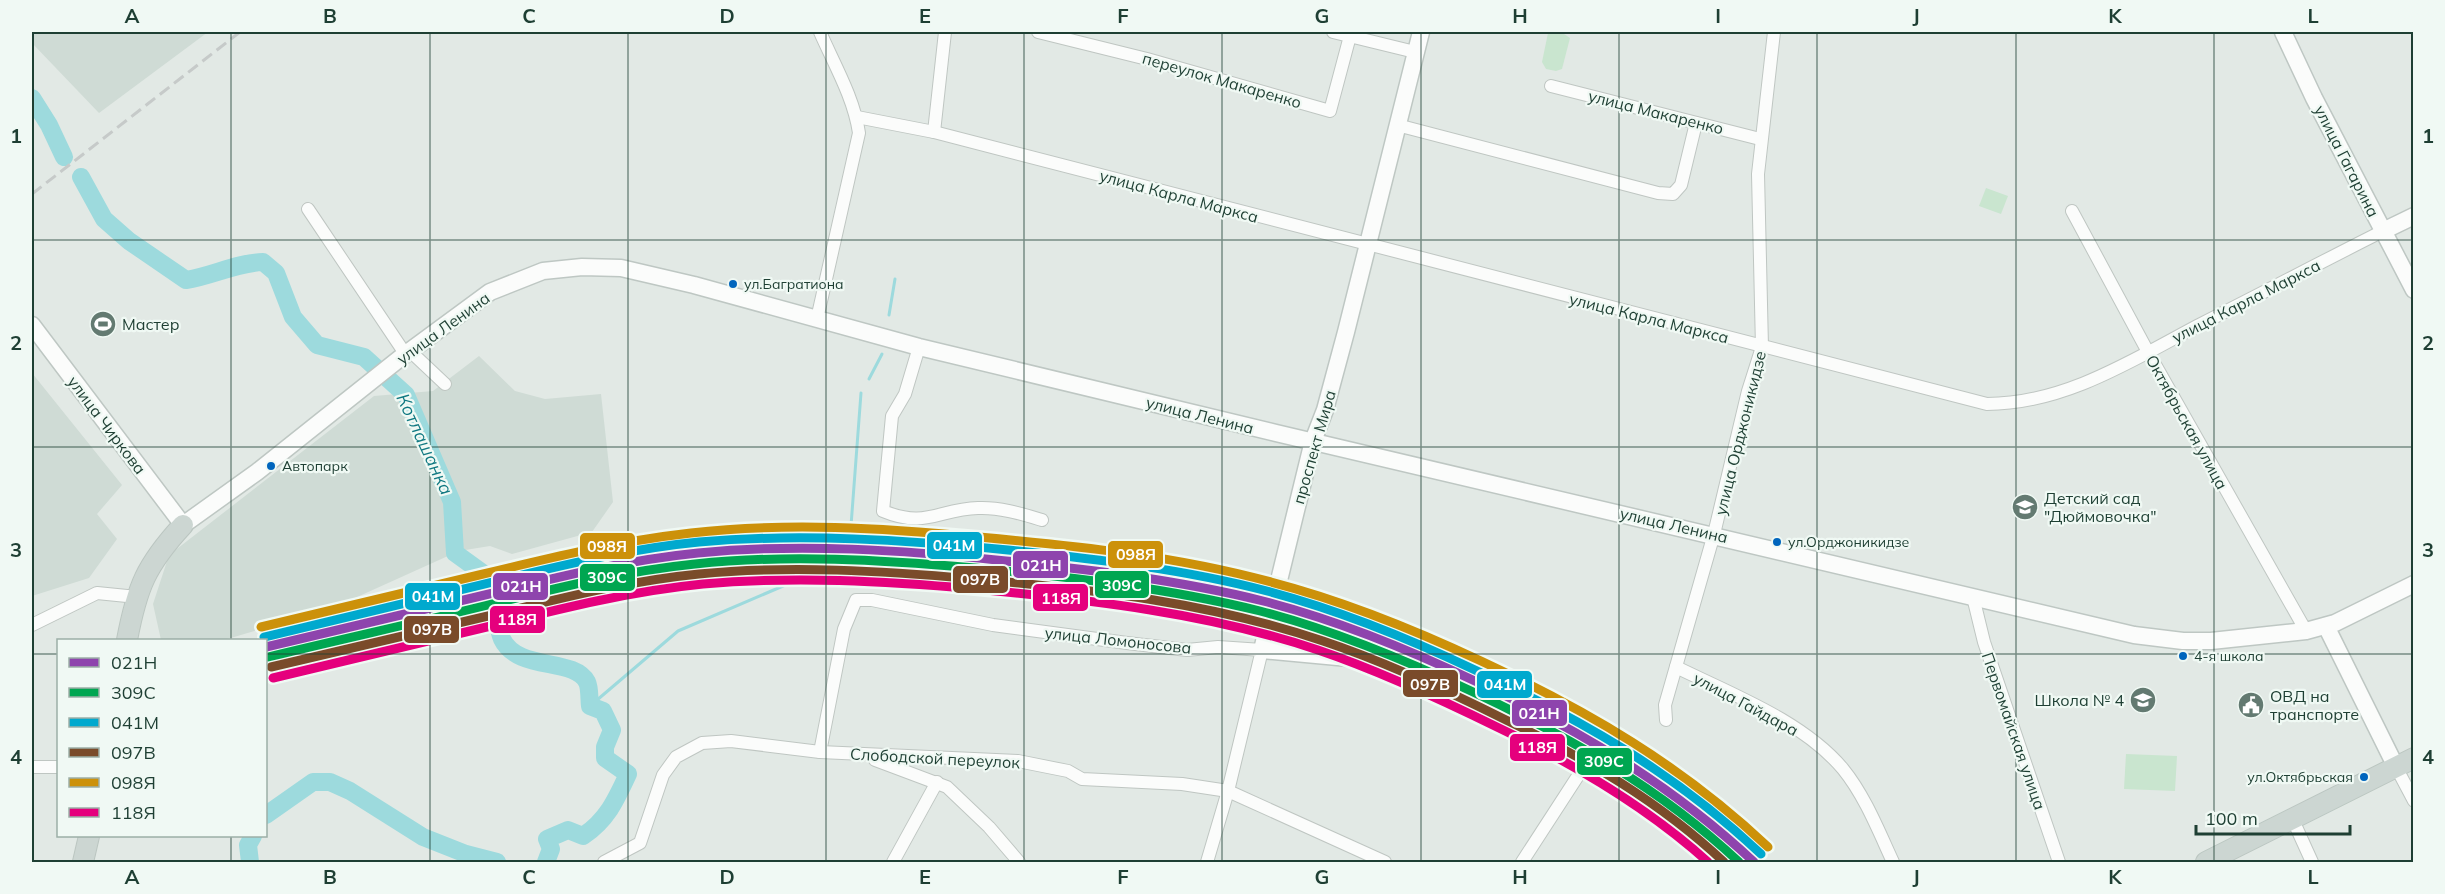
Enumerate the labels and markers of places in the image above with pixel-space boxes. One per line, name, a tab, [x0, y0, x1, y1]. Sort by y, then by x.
place label: ул.Багратиона	[744, 275, 844, 293]
marker: ул.Багратиона	[727, 278, 739, 290]
sports icon: Мастер	[88, 309, 118, 339]
place label: Мастер	[122, 314, 179, 334]
place label: Автопарк	[282, 457, 348, 475]
marker: Автопарк	[265, 460, 277, 472]
place label: Детский сад "Дюймовочка"	[2044, 488, 2156, 526]
school or university icon: Детский сад "Дюймовочка"	[2010, 492, 2040, 522]
place label: ул.Орджоникидзе	[1788, 533, 1910, 551]
marker: ул.Орджоникидзе	[1771, 536, 1783, 548]
place label: 4-я школа	[2194, 647, 2263, 665]
marker: 4-я школа	[2177, 650, 2189, 662]
school or university icon: Школа № 4	[2128, 685, 2158, 715]
place label: ОВД на транспорте	[2270, 686, 2359, 724]
place label: Школа № 4	[2034, 690, 2124, 710]
public building icon: ОВД на транспорте	[2236, 690, 2266, 720]
place label: ул.Октябрьская	[2247, 768, 2353, 786]
marker: ул.Октябрьская	[2358, 771, 2370, 783]

